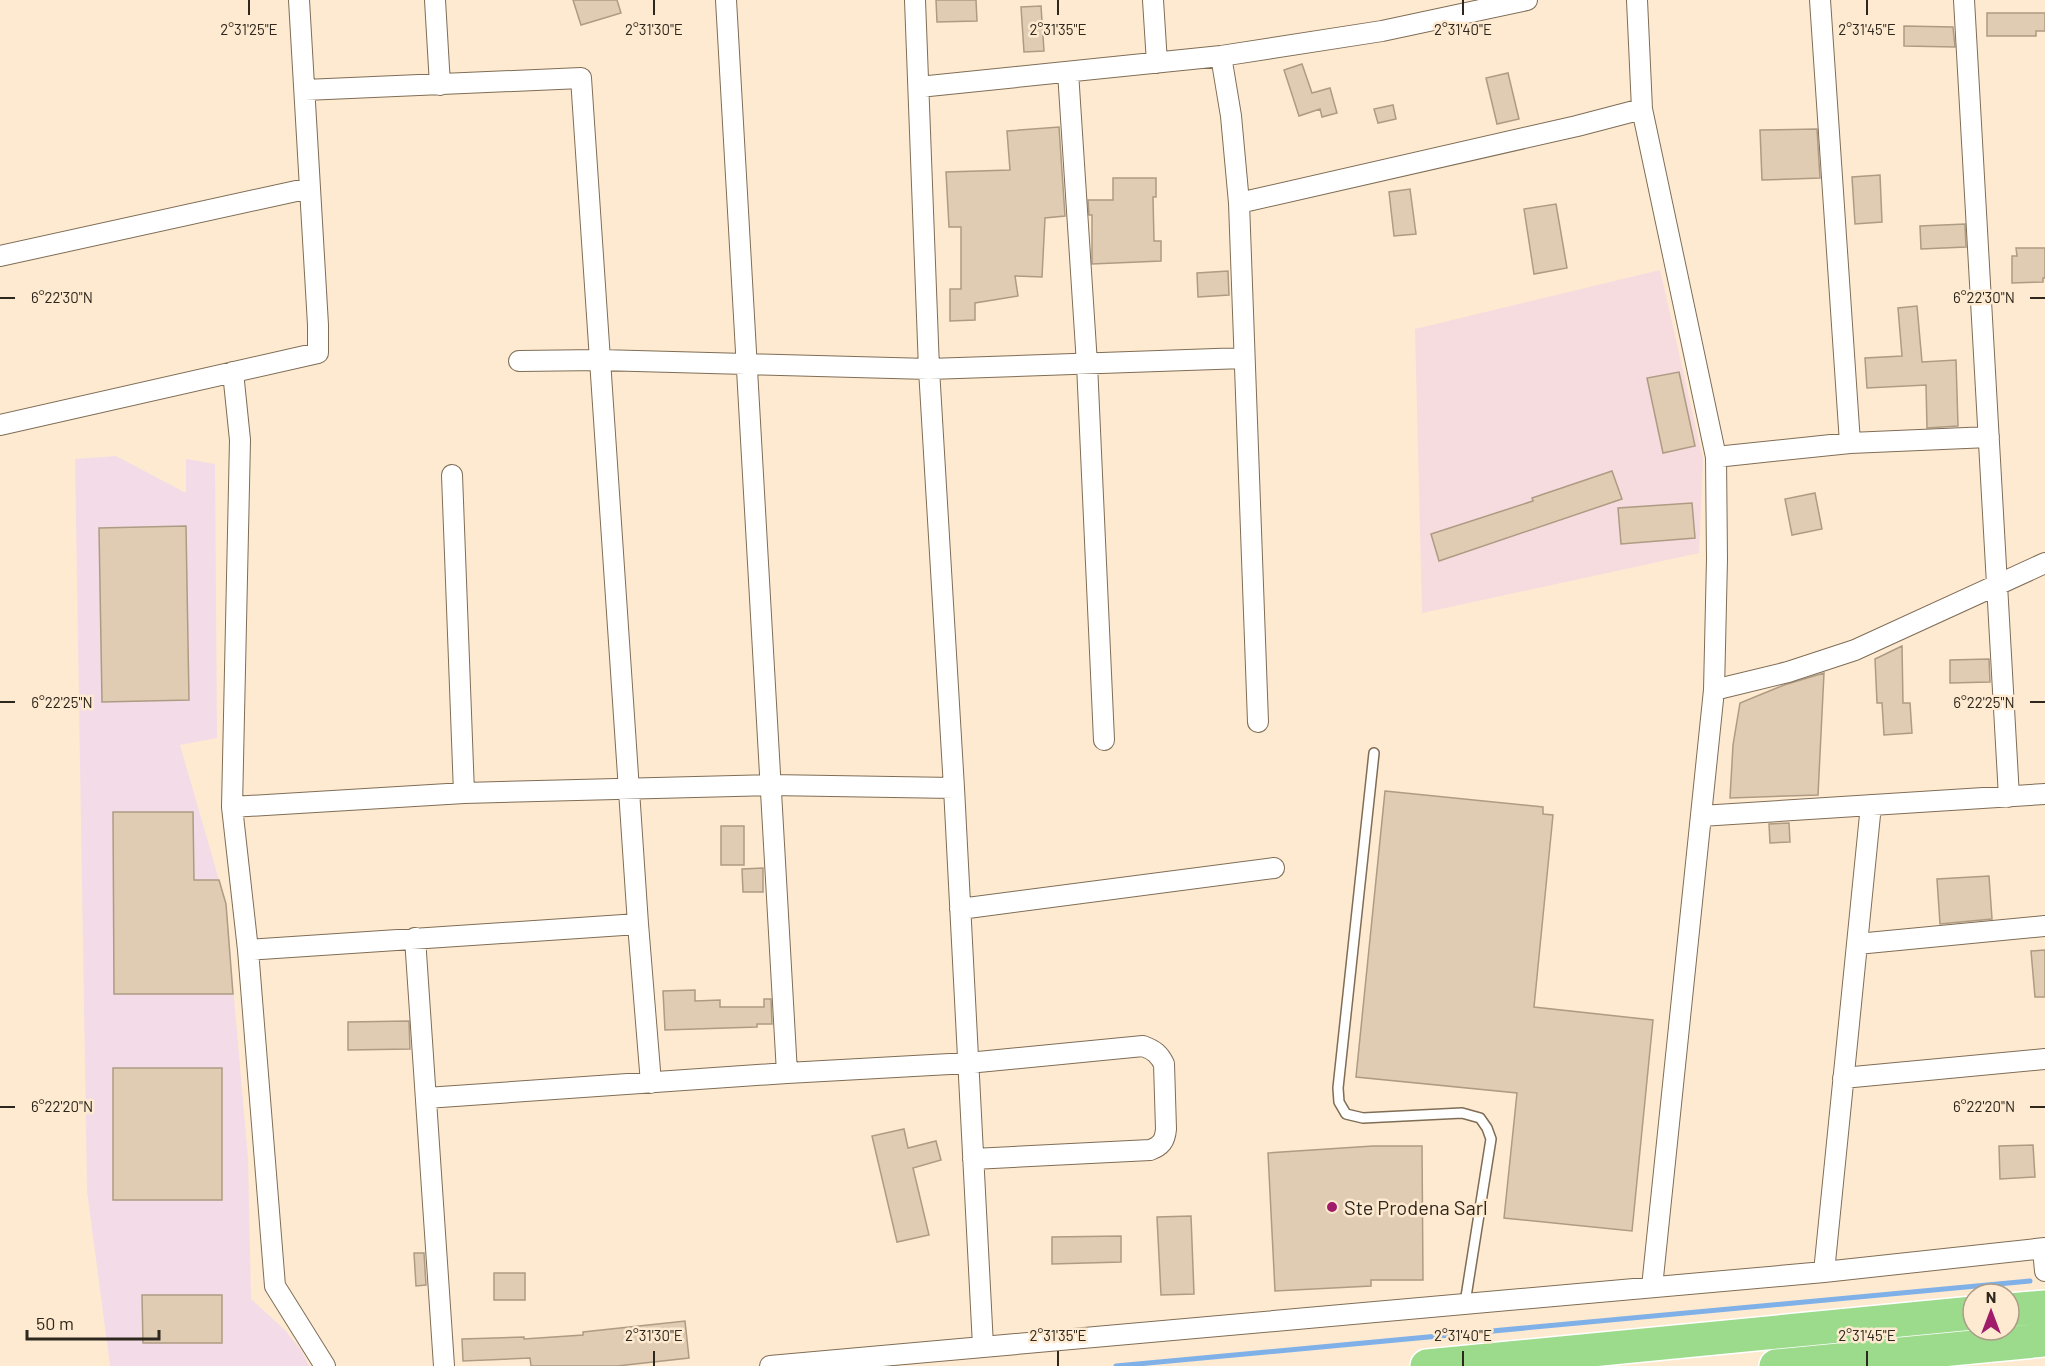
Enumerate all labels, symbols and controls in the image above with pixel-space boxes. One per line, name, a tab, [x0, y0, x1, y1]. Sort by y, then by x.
text: 2°31'25"E	[220, 20, 278, 38]
text: 2°31'30"E	[625, 20, 683, 38]
text: 2°31'35"E	[1029, 20, 1087, 38]
text: 2°31'40"E	[1434, 20, 1492, 38]
text: 2°31'45"E	[1838, 20, 1896, 38]
text: 6°22'30"N	[31, 288, 93, 306]
text: 6°22'30"N	[1953, 288, 2015, 306]
text: 6°22'25"N	[31, 693, 93, 711]
text: 6°22'25"N	[1953, 693, 2015, 711]
text: 6°22'20"N	[31, 1097, 93, 1115]
text: 6°22'20"N	[1953, 1097, 2015, 1115]
place label: Ste Prodena Sarl	[1344, 1195, 1488, 1219]
marker: Ste Prodena Sarl	[1325, 1200, 1339, 1214]
north arrow	[1961, 1282, 2021, 1342]
text: N	[1986, 1287, 1996, 1306]
scale bar	[27, 1303, 159, 1341]
text: 50 m	[36, 1312, 74, 1334]
text: 2°31'30"E	[625, 1326, 683, 1344]
text: 2°31'35"E	[1029, 1326, 1087, 1344]
text: 2°31'40"E	[1434, 1326, 1492, 1344]
text: 2°31'45"E	[1838, 1326, 1896, 1344]

